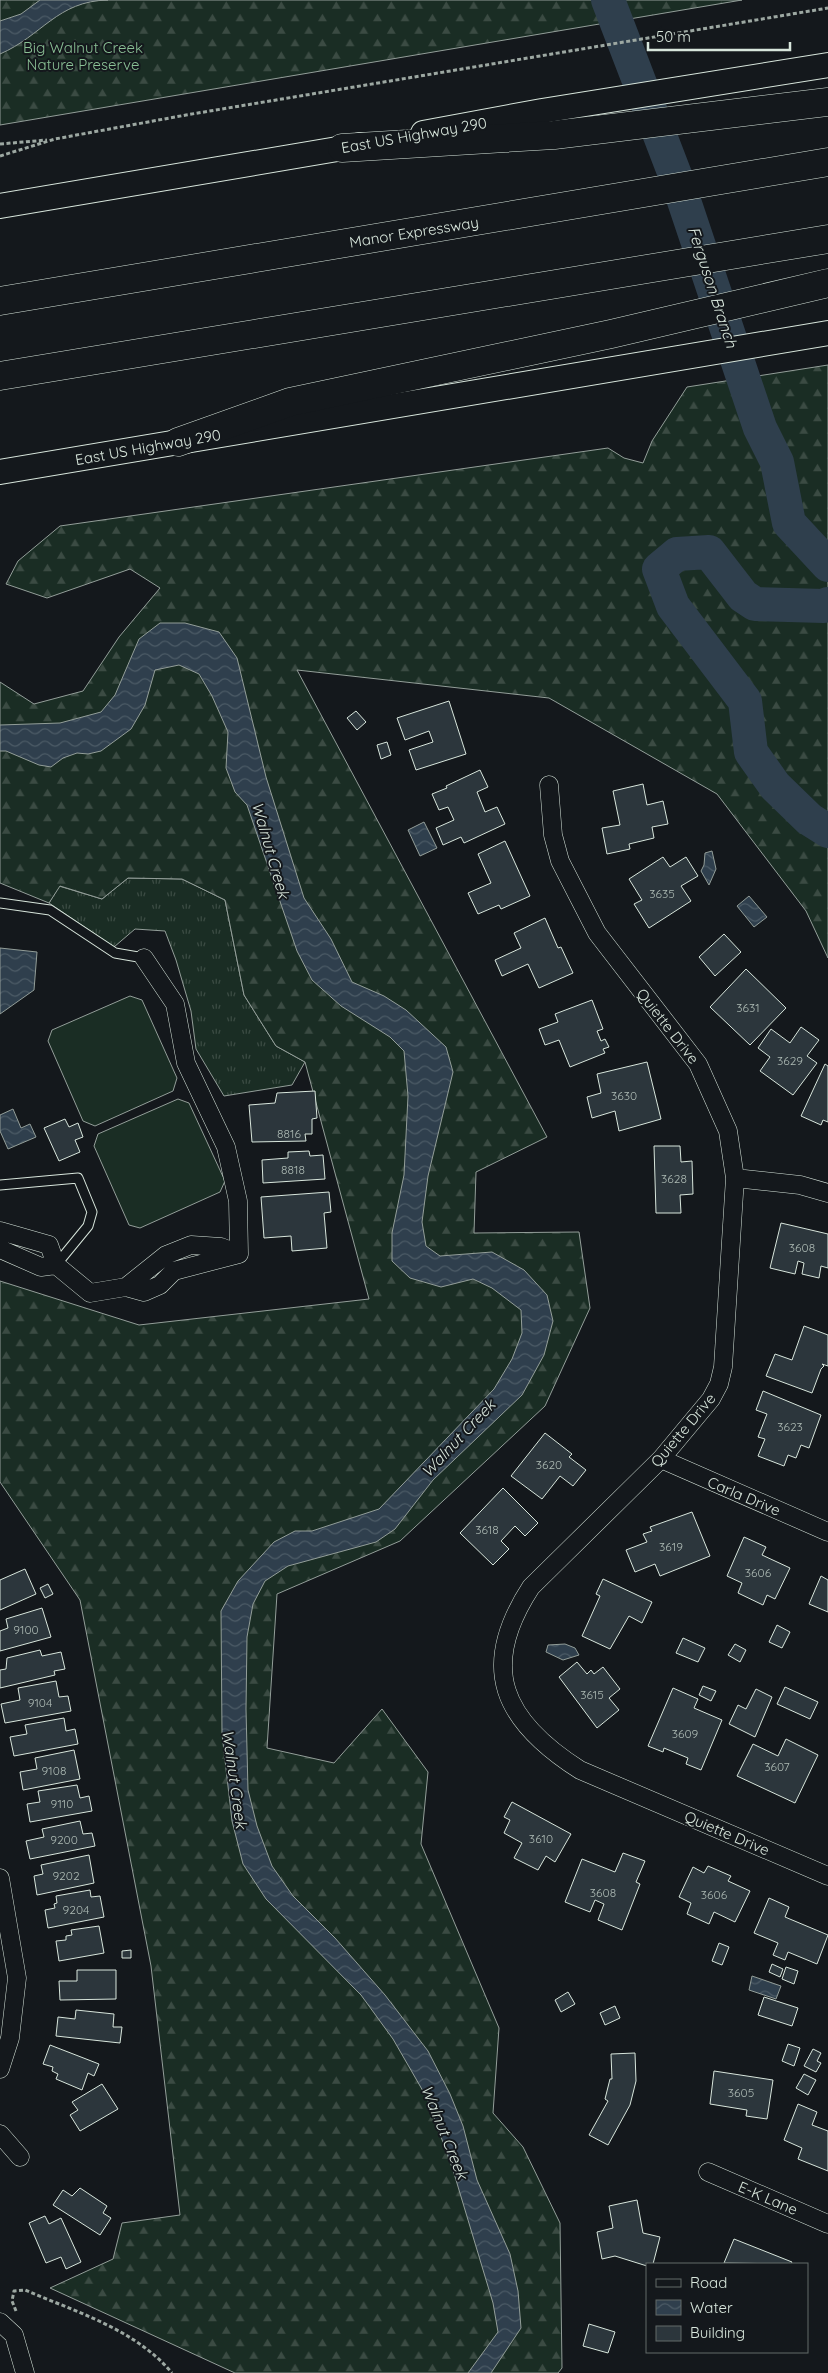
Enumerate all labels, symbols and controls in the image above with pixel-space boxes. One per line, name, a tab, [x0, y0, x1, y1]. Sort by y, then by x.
scale bar	[648, 20, 790, 52]
text: 50 m	[656, 27, 691, 46]
park label: Big Walnut Creek Nature Preserve	[23, 38, 143, 74]
street label: East US Highway 290	[340, 113, 488, 157]
street label: Manor Expressway	[348, 212, 480, 252]
water label: Ferguson Branch	[684, 224, 742, 351]
street label: East US Highway 290	[74, 425, 222, 469]
water label: Walnut Creek	[248, 799, 295, 902]
house number: 3635	[649, 886, 675, 901]
street label: Quiette Drive	[633, 984, 703, 1068]
house number: 3631	[736, 1000, 760, 1015]
house number: 3629	[777, 1053, 803, 1068]
house number: 3630	[611, 1088, 637, 1103]
house number: 8816	[277, 1126, 301, 1141]
house number: 8818	[281, 1162, 305, 1177]
house number: 3628	[661, 1171, 687, 1186]
house number: 3608	[789, 1240, 815, 1255]
street label: Quiette Drive	[647, 1389, 719, 1471]
water label: Walnut Creek	[417, 1394, 500, 1481]
house number: 3623	[777, 1419, 803, 1434]
house number: 3620	[536, 1457, 562, 1472]
street label: Carla Drive	[705, 1472, 783, 1520]
house number: 3618	[475, 1522, 499, 1537]
house number: 3619	[659, 1539, 683, 1554]
house number: 3606	[745, 1565, 772, 1580]
house number: 9100	[13, 1622, 39, 1637]
house number: 3615	[580, 1687, 604, 1702]
house number: 9104	[28, 1695, 52, 1710]
house number: 3609	[672, 1726, 699, 1741]
water label: Walnut Creek	[218, 1728, 252, 1831]
house number: 3607	[764, 1759, 790, 1774]
house number: 9108	[42, 1763, 66, 1778]
house number: 9110	[51, 1796, 73, 1811]
street label: Quiette Drive	[682, 1807, 772, 1859]
house number: 3610	[529, 1831, 553, 1846]
house number: 9200	[50, 1832, 78, 1847]
house number: 9202	[52, 1868, 80, 1883]
house number: 3608	[590, 1885, 616, 1900]
house number: 3606	[701, 1887, 728, 1902]
house number: 9204	[63, 1902, 89, 1917]
water label: Walnut Creek	[417, 2082, 473, 2183]
house number: 3605	[728, 2085, 754, 2100]
street label: E-K Lane	[735, 2177, 801, 2219]
legend	[646, 2263, 808, 2353]
text: Road	[690, 2273, 727, 2292]
text: Water	[690, 2298, 733, 2317]
text: Building	[690, 2323, 745, 2342]

